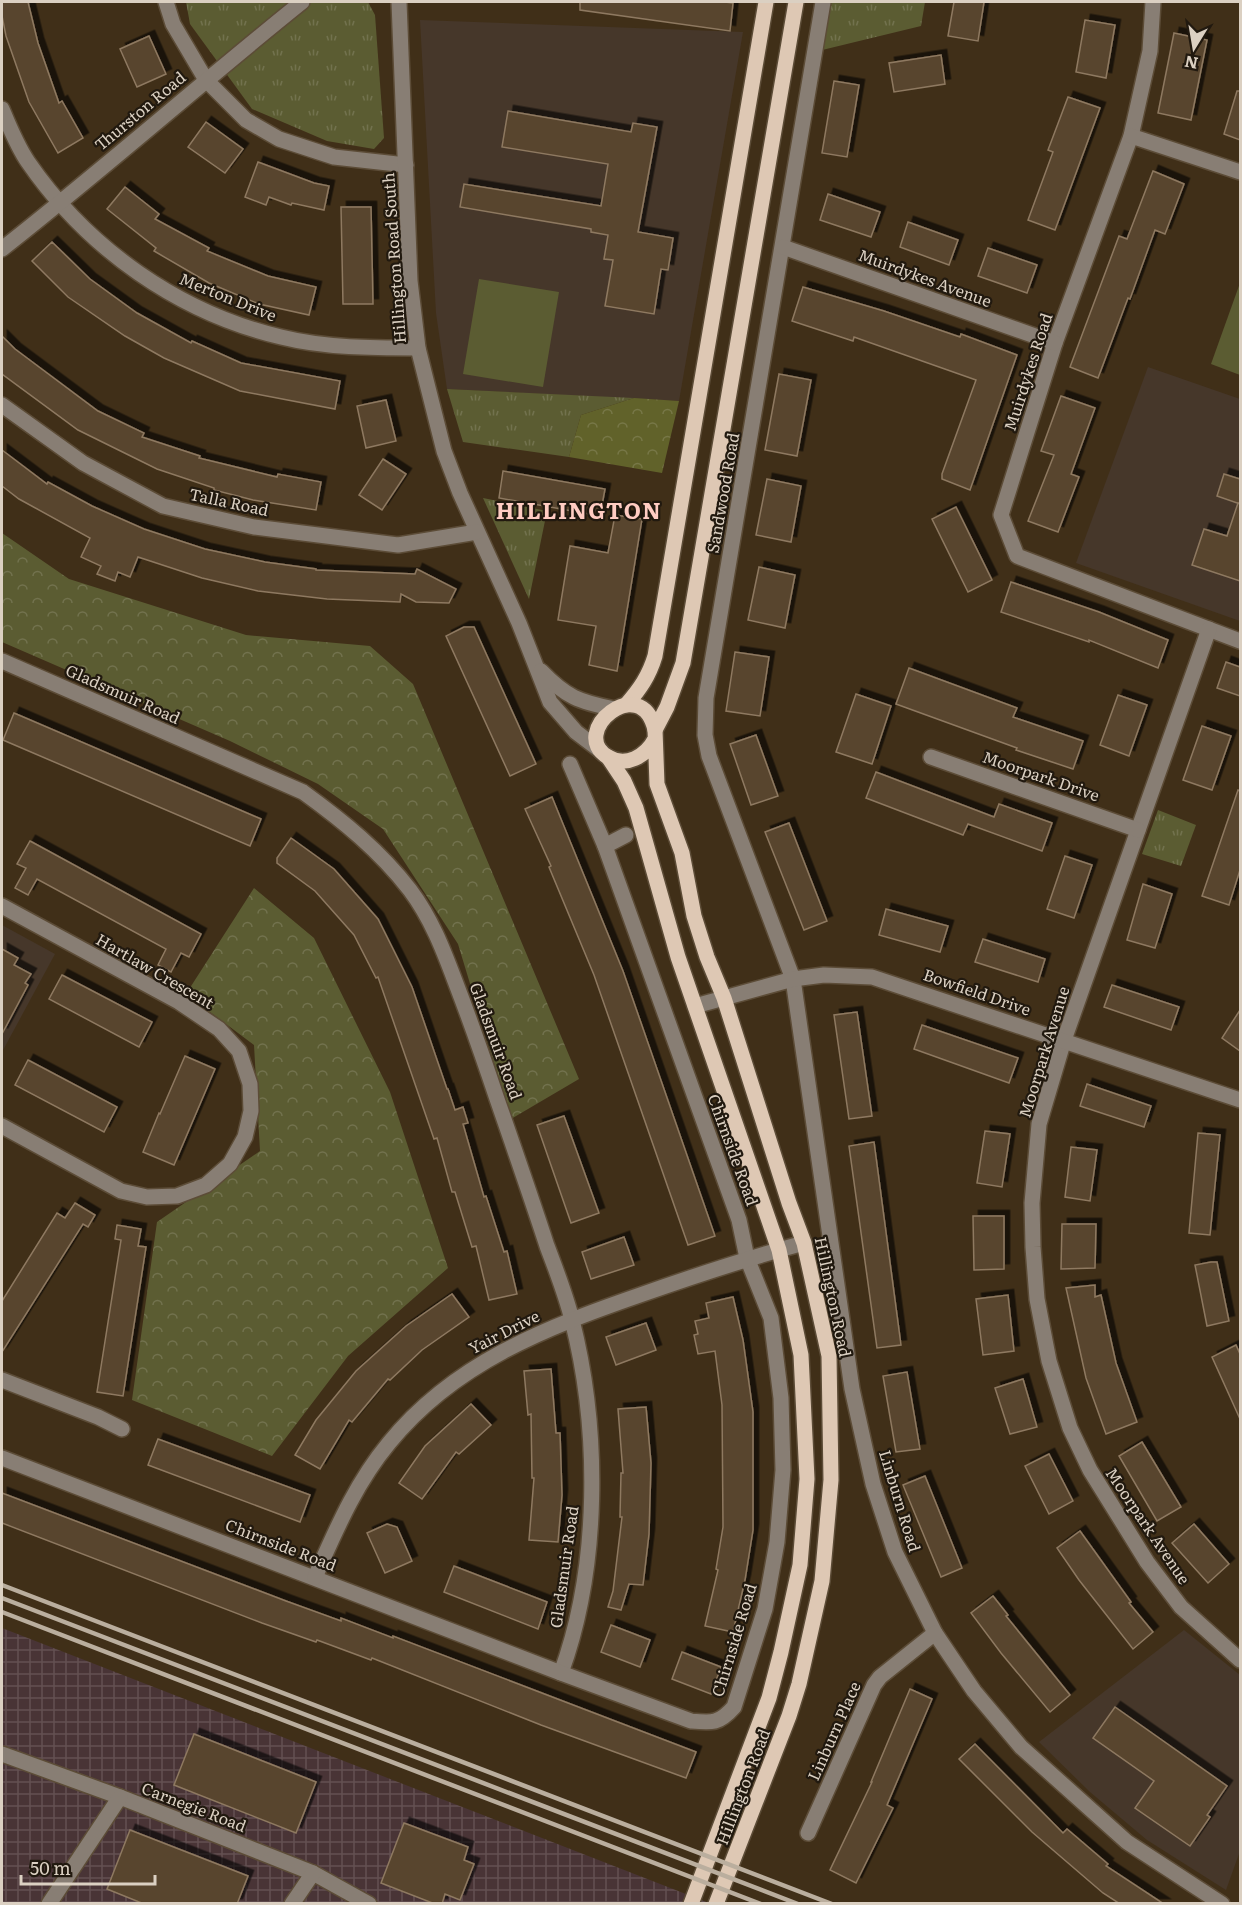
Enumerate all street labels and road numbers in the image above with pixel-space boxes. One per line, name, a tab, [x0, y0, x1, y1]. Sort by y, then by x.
street label: Thurston Road	[89, 65, 190, 156]
street label: Hillington Road South	[375, 171, 411, 344]
street label: Muirdykes Avenue	[855, 242, 995, 312]
street label: Merton Drive	[176, 266, 281, 326]
street label: Muirdykes Road	[997, 309, 1058, 434]
street label: Sandwood Road	[700, 430, 744, 555]
street label: Talla Road	[187, 481, 271, 521]
street label: Gladsmuir Road	[62, 657, 185, 729]
street label: Moorpark Drive	[980, 744, 1103, 806]
street label: Hartlaw Crescent	[92, 927, 219, 1014]
street label: Bowfield Drive	[920, 961, 1034, 1021]
street label: Gladsmuir Road	[465, 979, 529, 1103]
street label: Moorpark Avenue	[1012, 983, 1074, 1121]
street label: Chirnside Road	[703, 1090, 765, 1209]
street label: Hillington Road	[810, 1234, 858, 1359]
street label: Yair Drive	[464, 1303, 543, 1359]
street label: Linburn Road	[874, 1447, 928, 1555]
street label: Moorpark Avenue	[1101, 1462, 1197, 1589]
street label: Gladsmuir Road	[543, 1504, 583, 1629]
street label: Chirnside Road	[222, 1512, 341, 1576]
street label: Chirnside Road	[704, 1580, 762, 1699]
street label: Linburn Place	[800, 1677, 866, 1784]
street label: Hillington Road	[709, 1725, 775, 1848]
street label: Carnegie Road	[139, 1775, 250, 1837]

